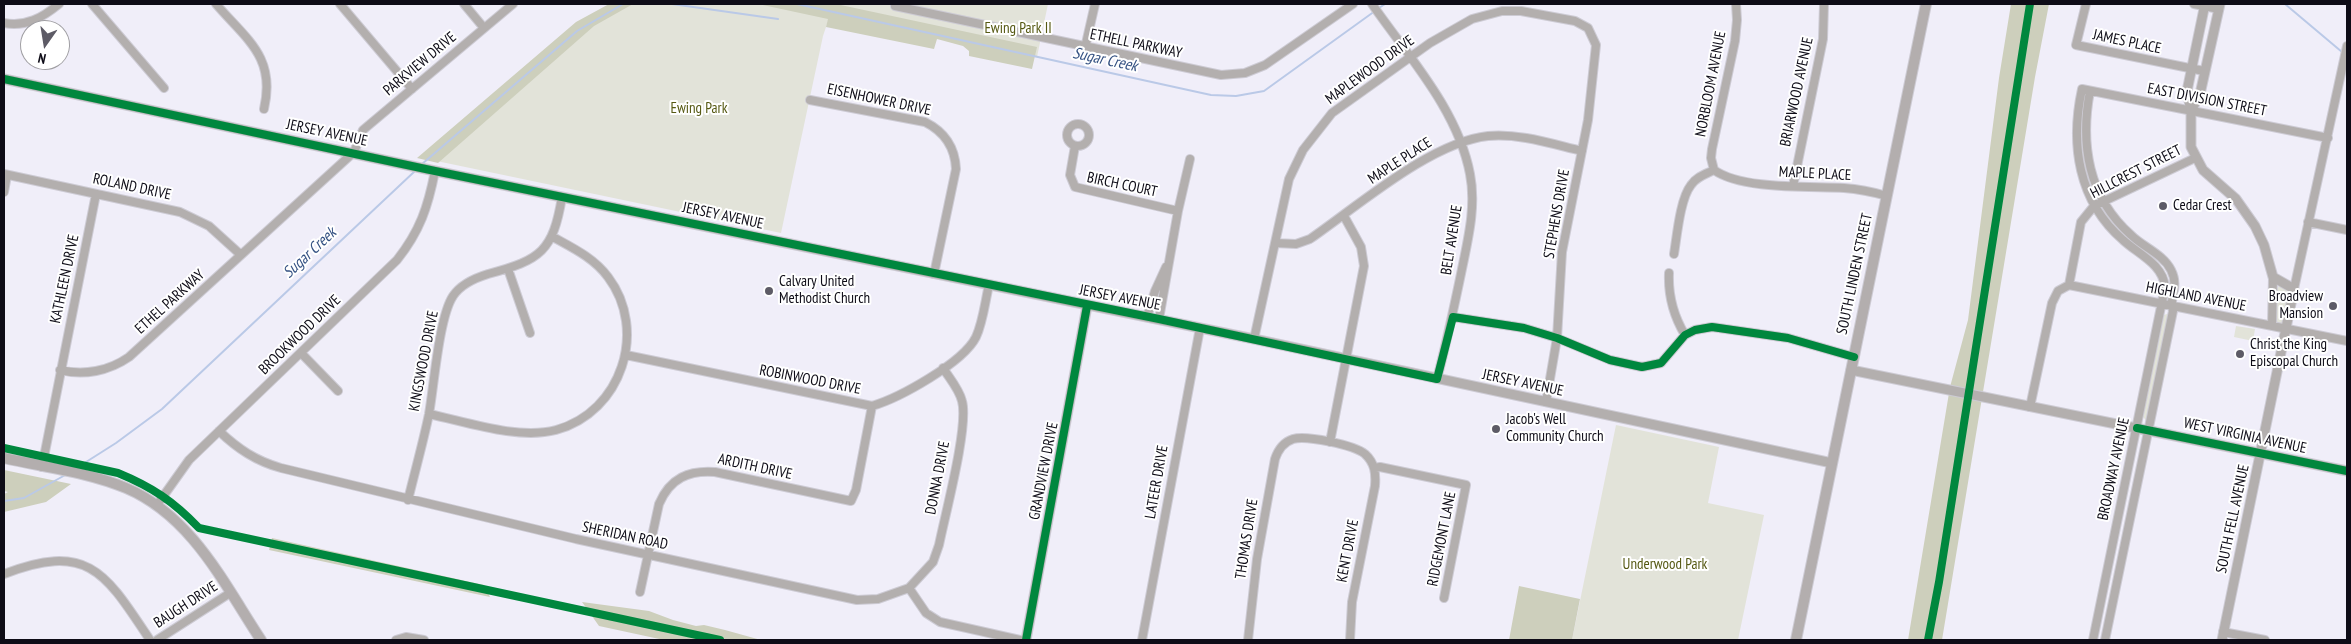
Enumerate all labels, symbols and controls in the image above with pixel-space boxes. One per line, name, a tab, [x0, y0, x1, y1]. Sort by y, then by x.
north arrow	[20, 20, 70, 70]
park label: Ewing Park II	[984, 20, 1052, 38]
street label: ETHELL PARKWAY	[1088, 25, 1184, 63]
street label: JAMES PLACE	[2091, 26, 2163, 58]
street label: PARKVIEW DRIVE	[380, 28, 460, 100]
street label: NORBLOOM AVENUE	[1692, 30, 1730, 138]
street label: MAPLEWOOD DRIVE	[1322, 32, 1418, 108]
street label: BRIARWOOD AVENUE	[1777, 36, 1817, 148]
water label: Sugar Creek	[1071, 44, 1139, 76]
text: N	[36, 49, 48, 68]
street label: EISENHOWER DRIVE	[825, 80, 933, 120]
street label: EAST DIVISION STREET	[2146, 80, 2268, 120]
park label: Ewing Park	[670, 100, 728, 118]
street label: JERSEY AVENUE	[285, 116, 369, 150]
street label: MAPLE PLACE	[1365, 134, 1435, 188]
street label: HILLCREST STREET	[2087, 141, 2185, 203]
street label: MAPLE PLACE	[1778, 163, 1852, 185]
street label: STEPHENS DRIVE	[1540, 168, 1574, 260]
street label: BIRCH COURT	[1085, 169, 1159, 201]
street label: ROLAND DRIVE	[91, 170, 173, 204]
place label: Cedar Crest	[2173, 197, 2232, 215]
street label: JERSEY AVENUE	[681, 199, 765, 233]
marker: Cedar Crest	[2157, 200, 2169, 212]
street label: BELT AVENUE	[1438, 204, 1466, 276]
street label: SOUTH LINDEN STREET	[1833, 212, 1877, 336]
water label: Sugar Creek	[279, 224, 341, 282]
street label: KATHLEEN DRIVE	[47, 233, 83, 325]
street label: ETHEL PARKWAY	[132, 266, 208, 338]
place label: Calvary United Methodist Church	[779, 273, 870, 308]
street label: HIGHLAND AVENUE	[2144, 278, 2248, 316]
street label: JERSEY AVENUE	[1078, 281, 1162, 315]
marker: Calvary United Methodist Church	[763, 285, 775, 297]
place label: Broadview Mansion	[2269, 288, 2323, 323]
street label: BROOKWOOD DRIVE	[255, 291, 345, 379]
marker: Broadview Mansion	[2327, 300, 2339, 312]
street label: KINGSWOOD DRIVE	[405, 309, 443, 413]
place label: Christ the King Episcopal Church	[2250, 336, 2338, 371]
marker: Christ the King Episcopal Church	[2234, 348, 2246, 360]
street label: ROBINWOOD DRIVE	[758, 361, 862, 399]
street label: JERSEY AVENUE	[1481, 366, 1565, 400]
place label: Jacob's Well Community Church	[1506, 411, 1604, 446]
street label: WEST VIRGINIA AVENUE	[2182, 414, 2308, 458]
street label: BROADWAY AVENUE	[2094, 416, 2134, 522]
street label: GRANDVIEW DRIVE	[1026, 421, 1062, 521]
marker: Jacob's Well Community Church	[1490, 423, 1502, 435]
street label: DONNA DRIVE	[922, 440, 954, 516]
street label: LATEER DRIVE	[1142, 444, 1172, 520]
street label: ARDITH DRIVE	[716, 450, 794, 484]
street label: SOUTH FELL AVENUE	[2213, 463, 2253, 575]
street label: RIDGEMONT LANE	[1424, 490, 1460, 588]
street label: THOMAS DRIVE	[1232, 498, 1262, 580]
street label: SHERIDAN ROAD	[580, 518, 670, 554]
street label: KENT DRIVE	[1333, 518, 1363, 584]
park label: Underwood Park	[1623, 556, 1707, 574]
street label: BAUGH DRIVE	[151, 578, 221, 632]

